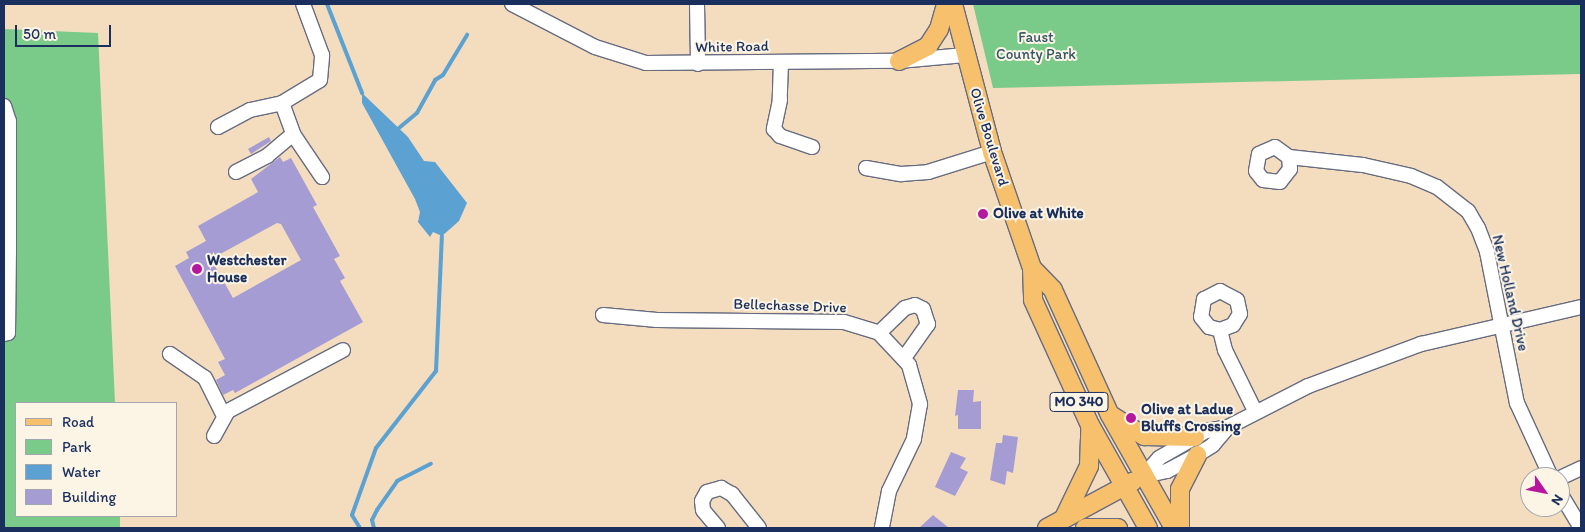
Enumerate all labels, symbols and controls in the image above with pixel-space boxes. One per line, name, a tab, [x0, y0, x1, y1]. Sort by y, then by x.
scale bar	[18, 15, 114, 47]
text: 50 m	[23, 25, 56, 43]
park label: Faust County Park	[996, 28, 1076, 63]
street label: White Road	[695, 37, 769, 57]
street label: Olive Boulevard	[965, 85, 1013, 189]
place label: Olive at White	[993, 205, 1084, 223]
marker: Olive at White	[977, 208, 989, 220]
street label: New Holland Drive	[1488, 233, 1532, 353]
place label: Westchester House	[207, 251, 286, 286]
marker: Westchester House	[191, 263, 203, 275]
street label: Bellechasse Drive	[733, 295, 847, 317]
road number: MO 340	[1049, 391, 1109, 414]
place label: Olive at Ladue Bluffs Crossing	[1141, 400, 1241, 435]
legend	[15, 402, 178, 517]
marker: Olive at Ladue Bluffs Crossing	[1125, 412, 1137, 424]
text: Road	[62, 413, 94, 431]
text: Park	[62, 438, 92, 456]
text: Water	[62, 463, 100, 481]
north arrow	[1520, 467, 1570, 517]
text: Building	[62, 488, 116, 506]
text: N	[1547, 491, 1567, 508]

